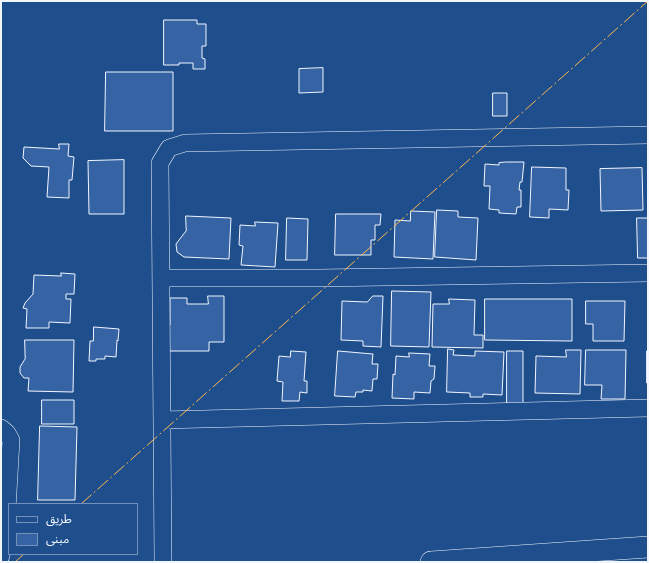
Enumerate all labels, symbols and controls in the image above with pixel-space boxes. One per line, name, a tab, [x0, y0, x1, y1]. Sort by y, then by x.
legend	[8, 503, 138, 555]
text: طريق	[46, 510, 72, 527]
text: مبنى	[46, 530, 69, 547]

